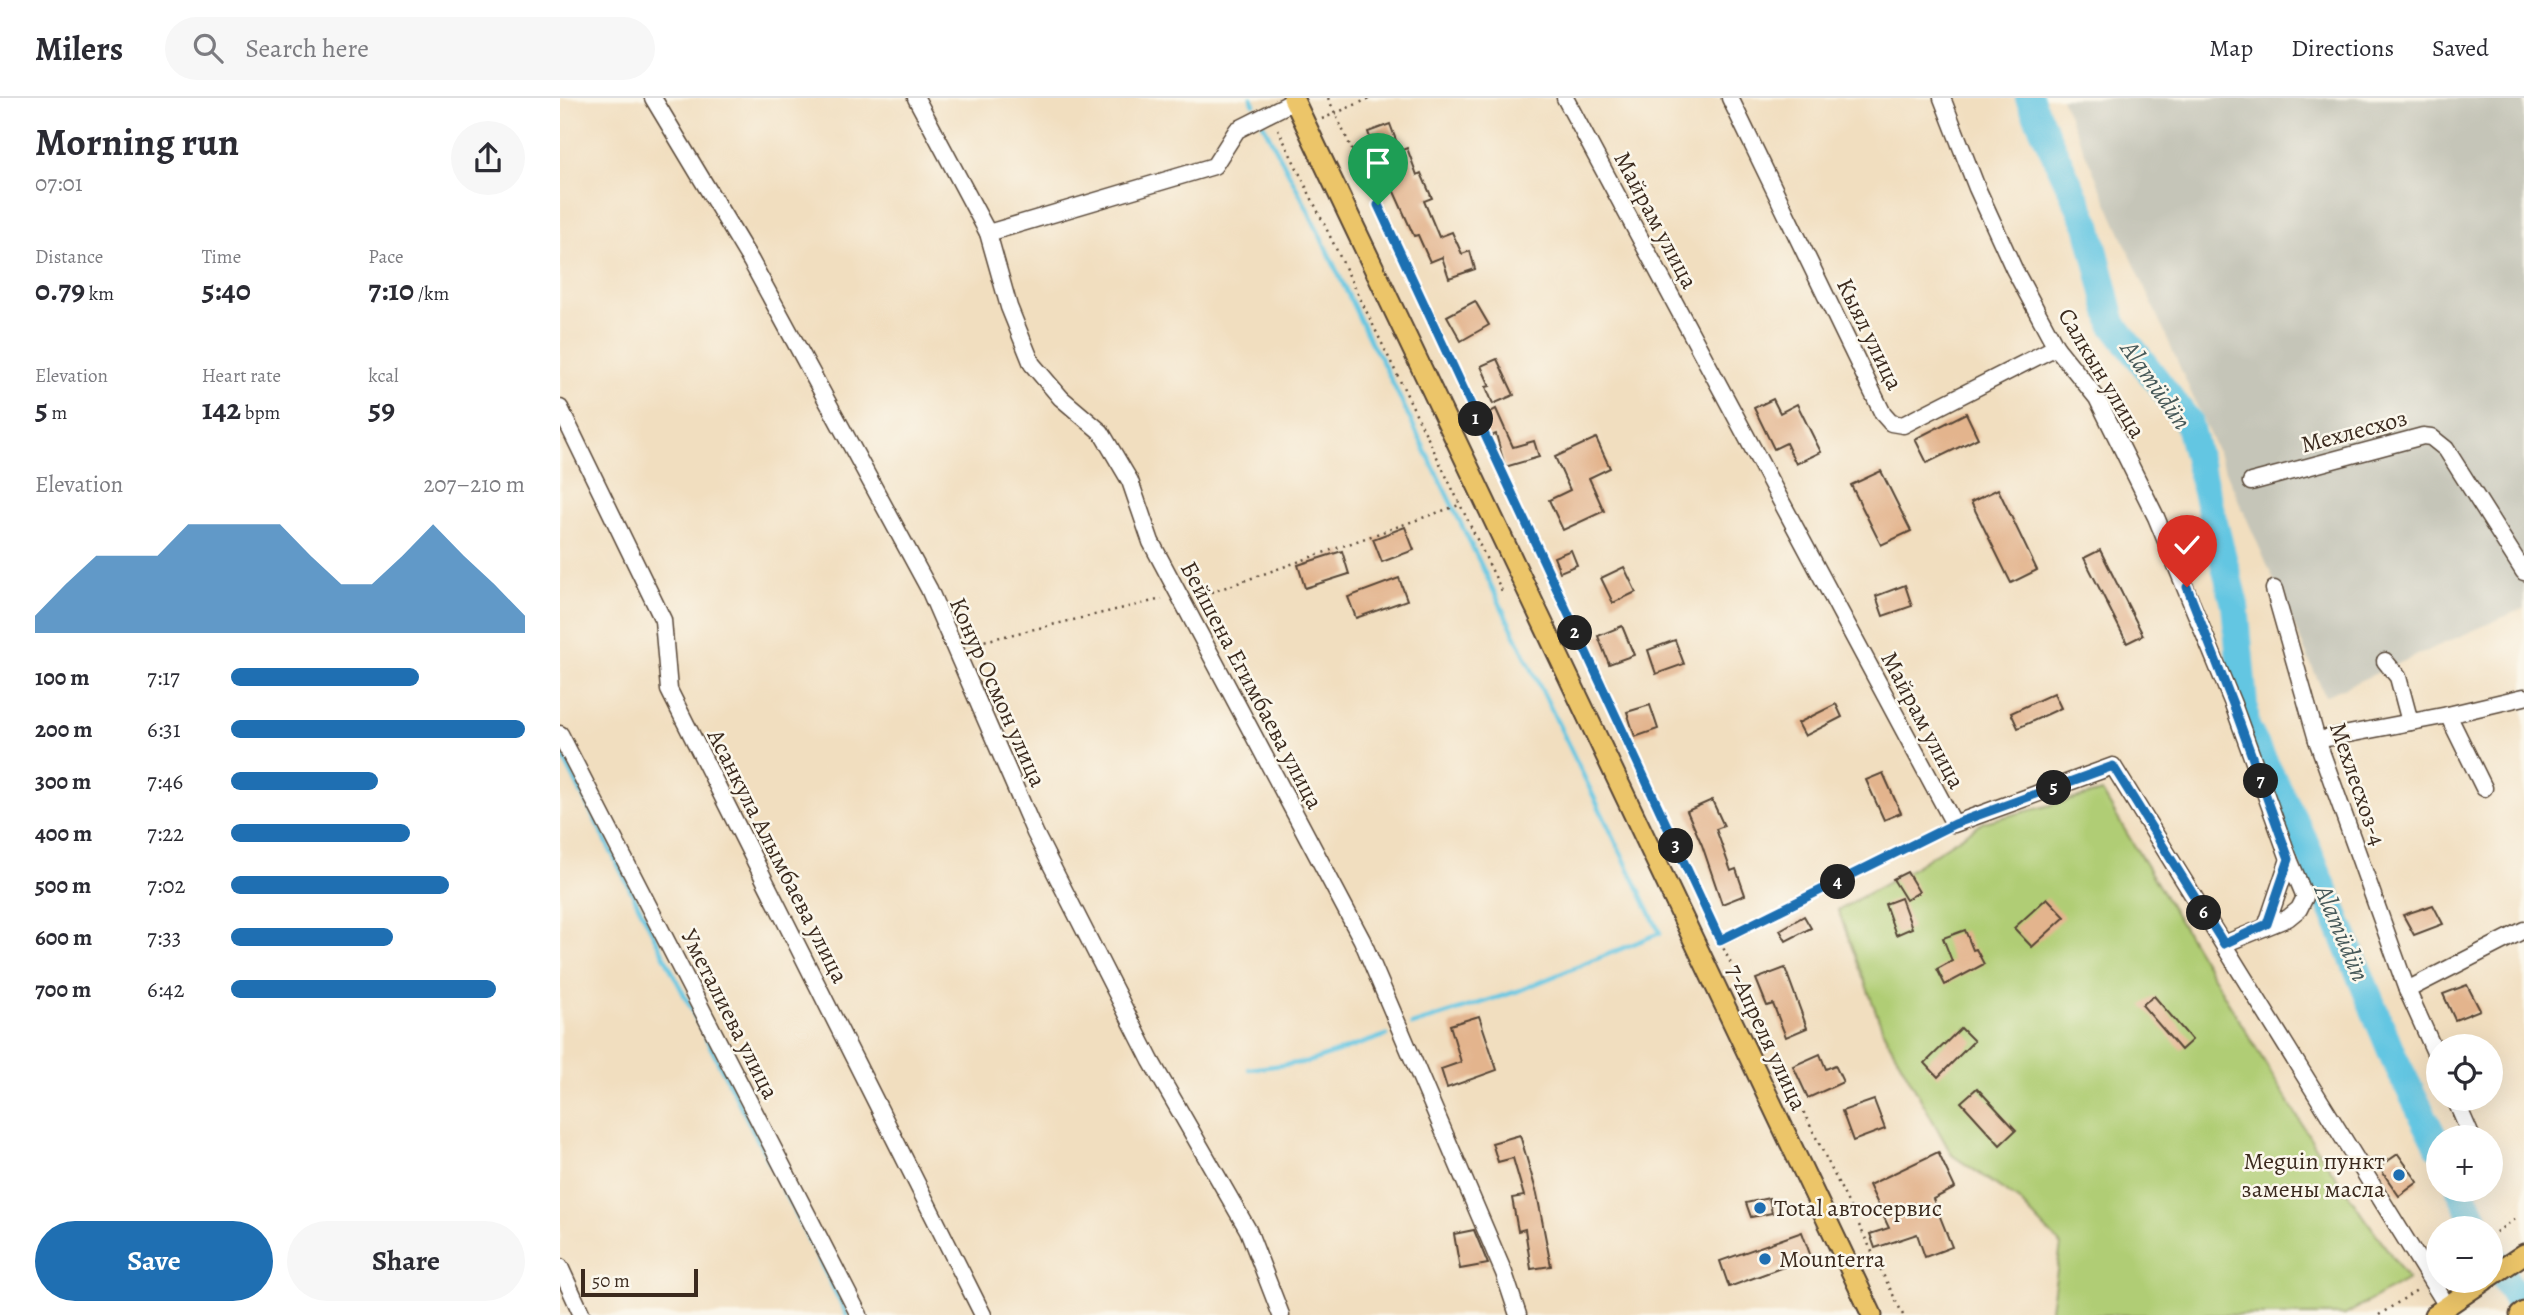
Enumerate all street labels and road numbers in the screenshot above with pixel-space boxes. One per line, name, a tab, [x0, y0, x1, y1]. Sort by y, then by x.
street label: Майрам улица	[1606, 146, 1706, 294]
street label: Кыял улица	[1829, 273, 1911, 395]
street label: Салкын улица	[2051, 302, 2153, 444]
street label: Мехлесхоз	[2297, 401, 2411, 461]
street label: Бейшена Егимбаева улица	[1173, 555, 1331, 815]
street label: Конур Осмон улица	[942, 592, 1054, 792]
street label: Майрам улица	[1873, 646, 1973, 794]
street label: Мехлесхоз-4	[2322, 718, 2394, 850]
street label: Асанкула Алымбаева улица	[699, 723, 856, 988]
street label: Уметалиева улица	[673, 923, 787, 1105]
street label: 7-Апреля улица	[1719, 959, 1815, 1115]

